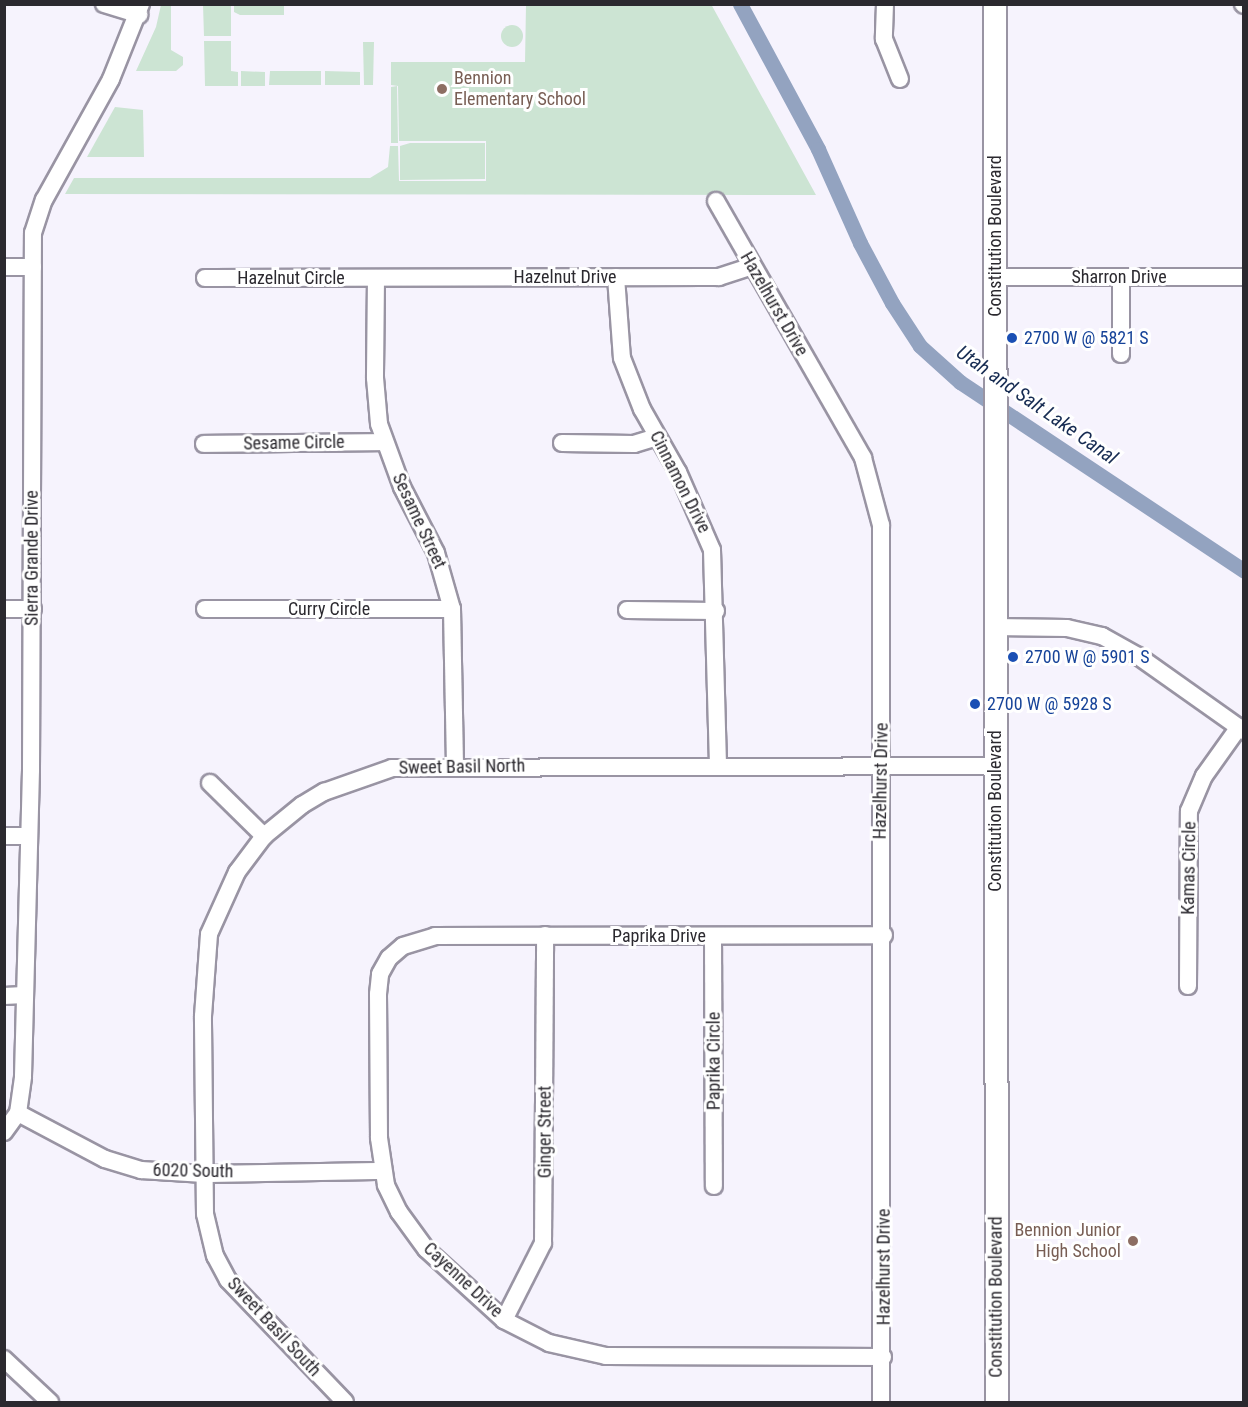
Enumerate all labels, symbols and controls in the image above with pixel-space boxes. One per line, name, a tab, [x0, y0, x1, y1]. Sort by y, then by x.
place label: Bennion Elementary School	[454, 68, 586, 110]
marker: Bennion Elementary School	[435, 82, 449, 96]
street label: Constitution Boulevard	[984, 155, 1006, 317]
street label: Hazelhurst Drive	[736, 248, 812, 360]
street label: Hazelnut Drive	[514, 266, 616, 288]
street label: Sharron Drive	[1071, 266, 1167, 288]
street label: Hazelnut Circle	[237, 267, 345, 289]
place label: 2700 W @ 5821 S	[1024, 327, 1148, 349]
marker: 2700 W @ 5821 S	[1005, 331, 1019, 345]
water label: Utah and Salt Lake Canal	[952, 340, 1122, 470]
street label: Cinnamon Drive	[645, 427, 715, 537]
street label: Sesame Circle	[243, 431, 345, 455]
street label: Sesame Street	[387, 470, 451, 572]
street label: Sierra Grande Drive	[21, 490, 43, 626]
street label: Curry Circle	[288, 598, 370, 620]
place label: 2700 W @ 5901 S	[1025, 646, 1149, 668]
marker: 2700 W @ 5901 S	[1006, 650, 1020, 664]
place label: 2700 W @ 5928 S	[987, 693, 1111, 715]
marker: 2700 W @ 5928 S	[968, 697, 982, 711]
street label: Hazelhurst Drive	[869, 723, 893, 839]
street label: Constitution Boulevard	[984, 730, 1006, 892]
street label: Sweet Basil North	[399, 755, 525, 779]
street label: Kamas Circle	[1177, 821, 1201, 915]
street label: Paprika Drive	[612, 925, 706, 947]
street label: Paprika Circle	[703, 1012, 725, 1110]
street label: Ginger Street	[534, 1086, 556, 1178]
street label: 6020 South	[152, 1159, 234, 1183]
street label: Hazelhurst Drive	[873, 1209, 895, 1325]
street label: Constitution Boulevard	[985, 1216, 1007, 1378]
place label: Bennion Junior High School	[1015, 1220, 1121, 1262]
marker: Bennion Junior High School	[1126, 1234, 1140, 1248]
street label: Cayenne Drive	[419, 1238, 507, 1322]
street label: Sweet Basil South	[223, 1273, 325, 1381]

